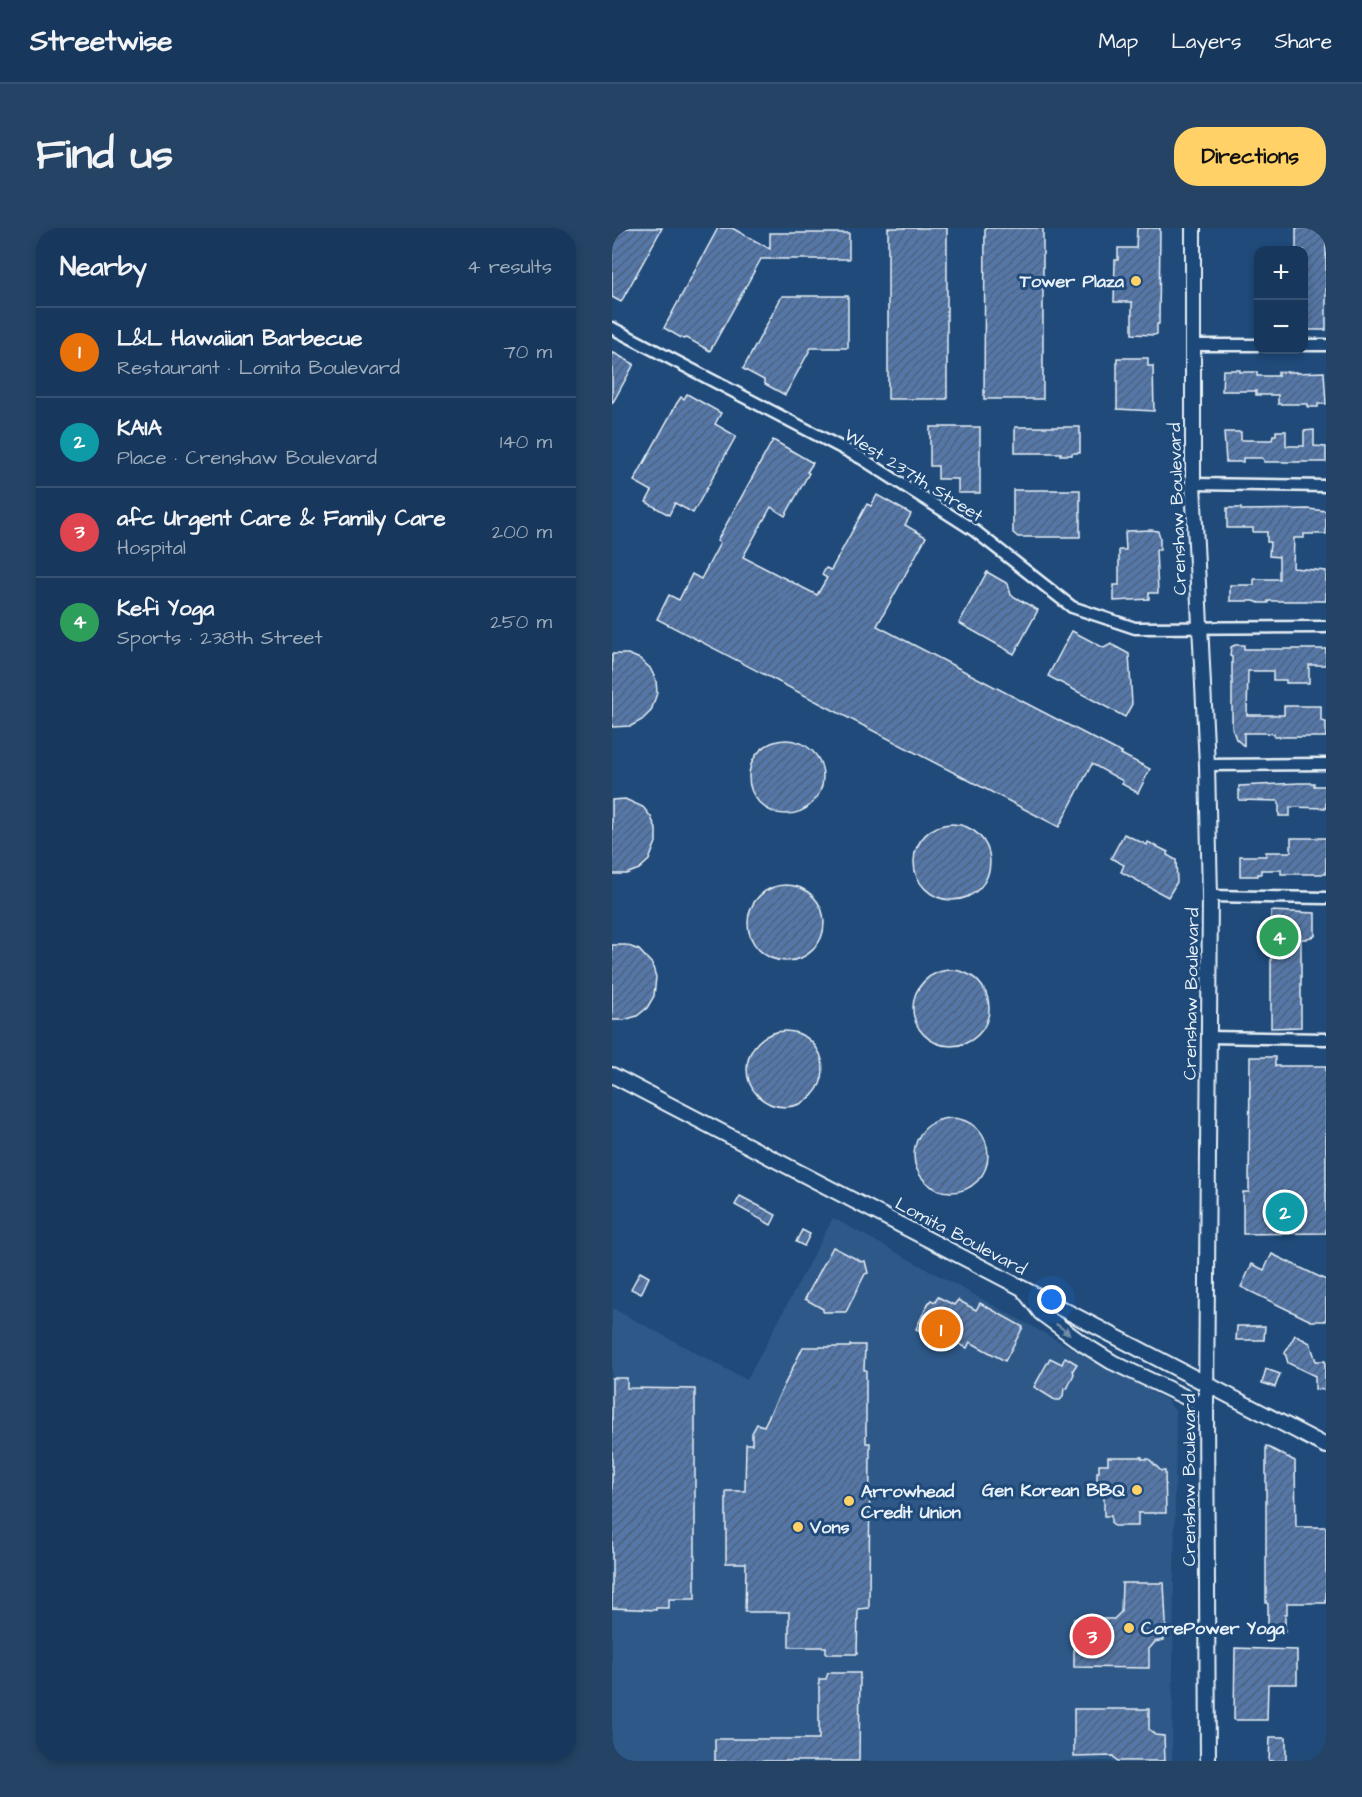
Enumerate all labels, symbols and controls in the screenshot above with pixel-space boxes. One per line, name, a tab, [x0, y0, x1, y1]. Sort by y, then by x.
text: Streetwise	[30, 22, 172, 61]
text: Map	[1098, 27, 1138, 56]
text: Layers	[1171, 27, 1241, 56]
text: Share	[1274, 27, 1332, 56]
text: Find us	[36, 127, 173, 185]
button: Directions	[1174, 127, 1326, 186]
map controls	[1254, 246, 1308, 354]
button: +	[1254, 246, 1308, 300]
text: Nearby	[60, 249, 147, 285]
text: 4 results	[467, 253, 552, 281]
place label: Tower Plaza	[1019, 269, 1125, 294]
marker: Tower Plaza	[1129, 274, 1143, 288]
button: −	[1254, 300, 1308, 354]
text: L&L Hawaiian Barbecue	[117, 323, 362, 354]
text: 1	[78, 338, 81, 366]
text: 70 m	[504, 338, 552, 366]
text: Restaurant · Lomita Boulevard	[117, 354, 400, 382]
text: KAIA	[117, 413, 162, 444]
street label: Crenshaw Boulevard	[1162, 422, 1193, 596]
street label: West 237th Street	[839, 423, 989, 529]
text: 2	[74, 428, 85, 456]
text: 140 m	[500, 428, 552, 456]
text: Place · Crenshaw Boulevard	[117, 444, 377, 472]
text: afc Urgent Care & Family Care	[117, 503, 446, 534]
text: 3	[74, 518, 85, 546]
text: 200 m	[492, 518, 552, 546]
text: Hospital	[117, 534, 186, 562]
text: Kefi Yoga	[117, 593, 214, 624]
text: 4	[73, 608, 86, 636]
text: 250 m	[490, 608, 552, 636]
text: Sports · 238th Street	[117, 624, 323, 652]
street label: Crenshaw Boulevard	[1177, 908, 1206, 1081]
pin: 4	[1260, 914, 1298, 960]
pin: 2	[1266, 1190, 1304, 1234]
street label: Lomita Boulevard	[891, 1191, 1031, 1282]
your location	[1037, 1285, 1066, 1314]
pin: 1	[922, 1306, 960, 1352]
one-way arrow	[1055, 1322, 1070, 1334]
street label: Crenshaw Boulevard	[1177, 1394, 1202, 1566]
place label: Gen Korean BBQ	[982, 1478, 1125, 1503]
place label: Arrowhead Credit Union	[861, 1479, 961, 1525]
marker: Gen Korean BBQ	[1130, 1483, 1144, 1497]
marker: Arrowhead Credit Union	[842, 1494, 856, 1508]
place label: Vons	[809, 1515, 849, 1540]
marker: Vons	[791, 1520, 805, 1534]
pin: 3	[1072, 1614, 1112, 1658]
place label: CorePower Yoga	[1141, 1616, 1286, 1642]
marker: CorePower Yoga	[1122, 1621, 1136, 1635]

